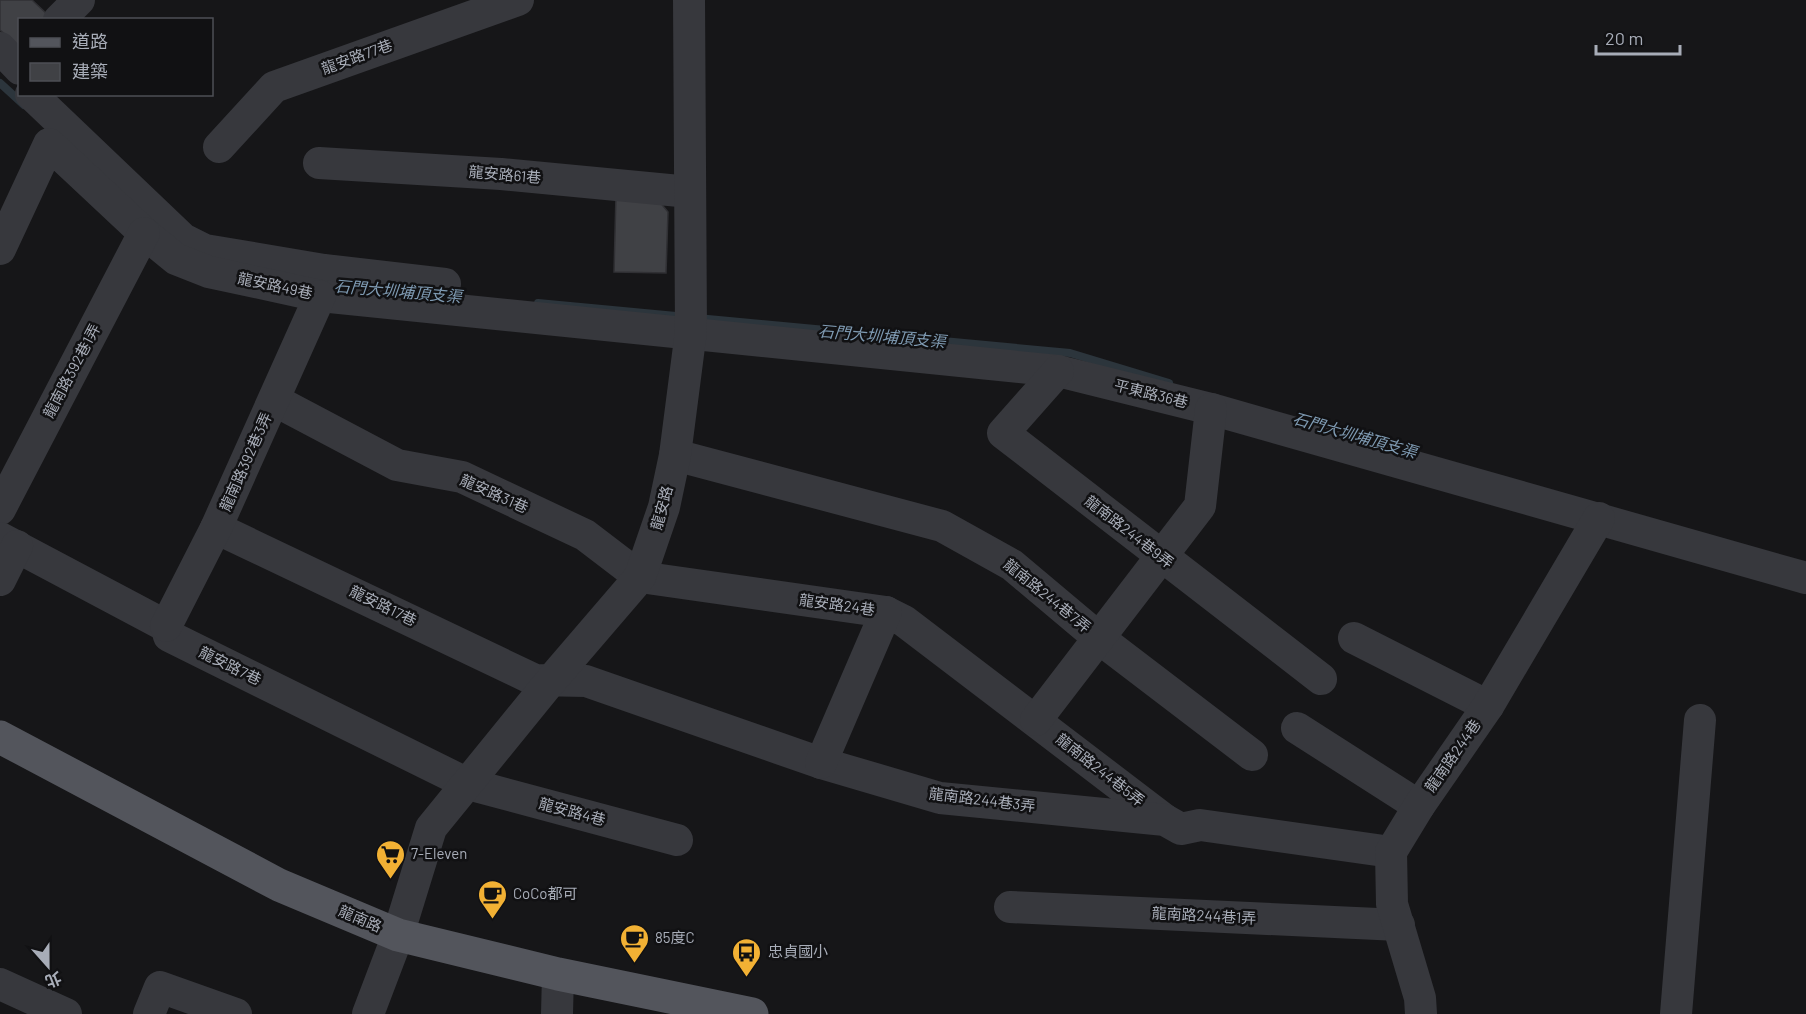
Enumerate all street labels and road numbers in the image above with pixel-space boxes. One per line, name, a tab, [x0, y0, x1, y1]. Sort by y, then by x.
street label: 龍安路77巷	[319, 35, 395, 77]
street label: 龍安路61巷	[468, 162, 542, 186]
street label: 龍安路49巷	[236, 268, 314, 302]
street label: 龍南路392巷1弄	[39, 320, 103, 421]
street label: 平東路36巷	[1112, 375, 1190, 411]
street label: 龍南路392巷3弄	[215, 409, 275, 514]
street label: 龍安路31巷	[457, 470, 531, 516]
street label: 龍安路	[647, 484, 676, 532]
street label: 龍南路244巷9弄	[1082, 491, 1177, 571]
street label: 龍南路244巷7弄	[1001, 555, 1095, 636]
street label: 龍安路17巷	[347, 581, 420, 629]
street label: 龍安路24巷	[798, 590, 876, 618]
street label: 龍安路7巷	[196, 642, 265, 688]
street label: 龍南路244巷	[1421, 716, 1484, 795]
street label: 龍南路244巷5弄	[1053, 729, 1148, 809]
street label: 龍南路244巷3弄	[928, 784, 1036, 814]
street label: 龍安路4巷	[537, 794, 608, 829]
street label: 龍南路	[336, 901, 385, 935]
street label: 龍南路244巷1弄	[1151, 903, 1257, 927]

